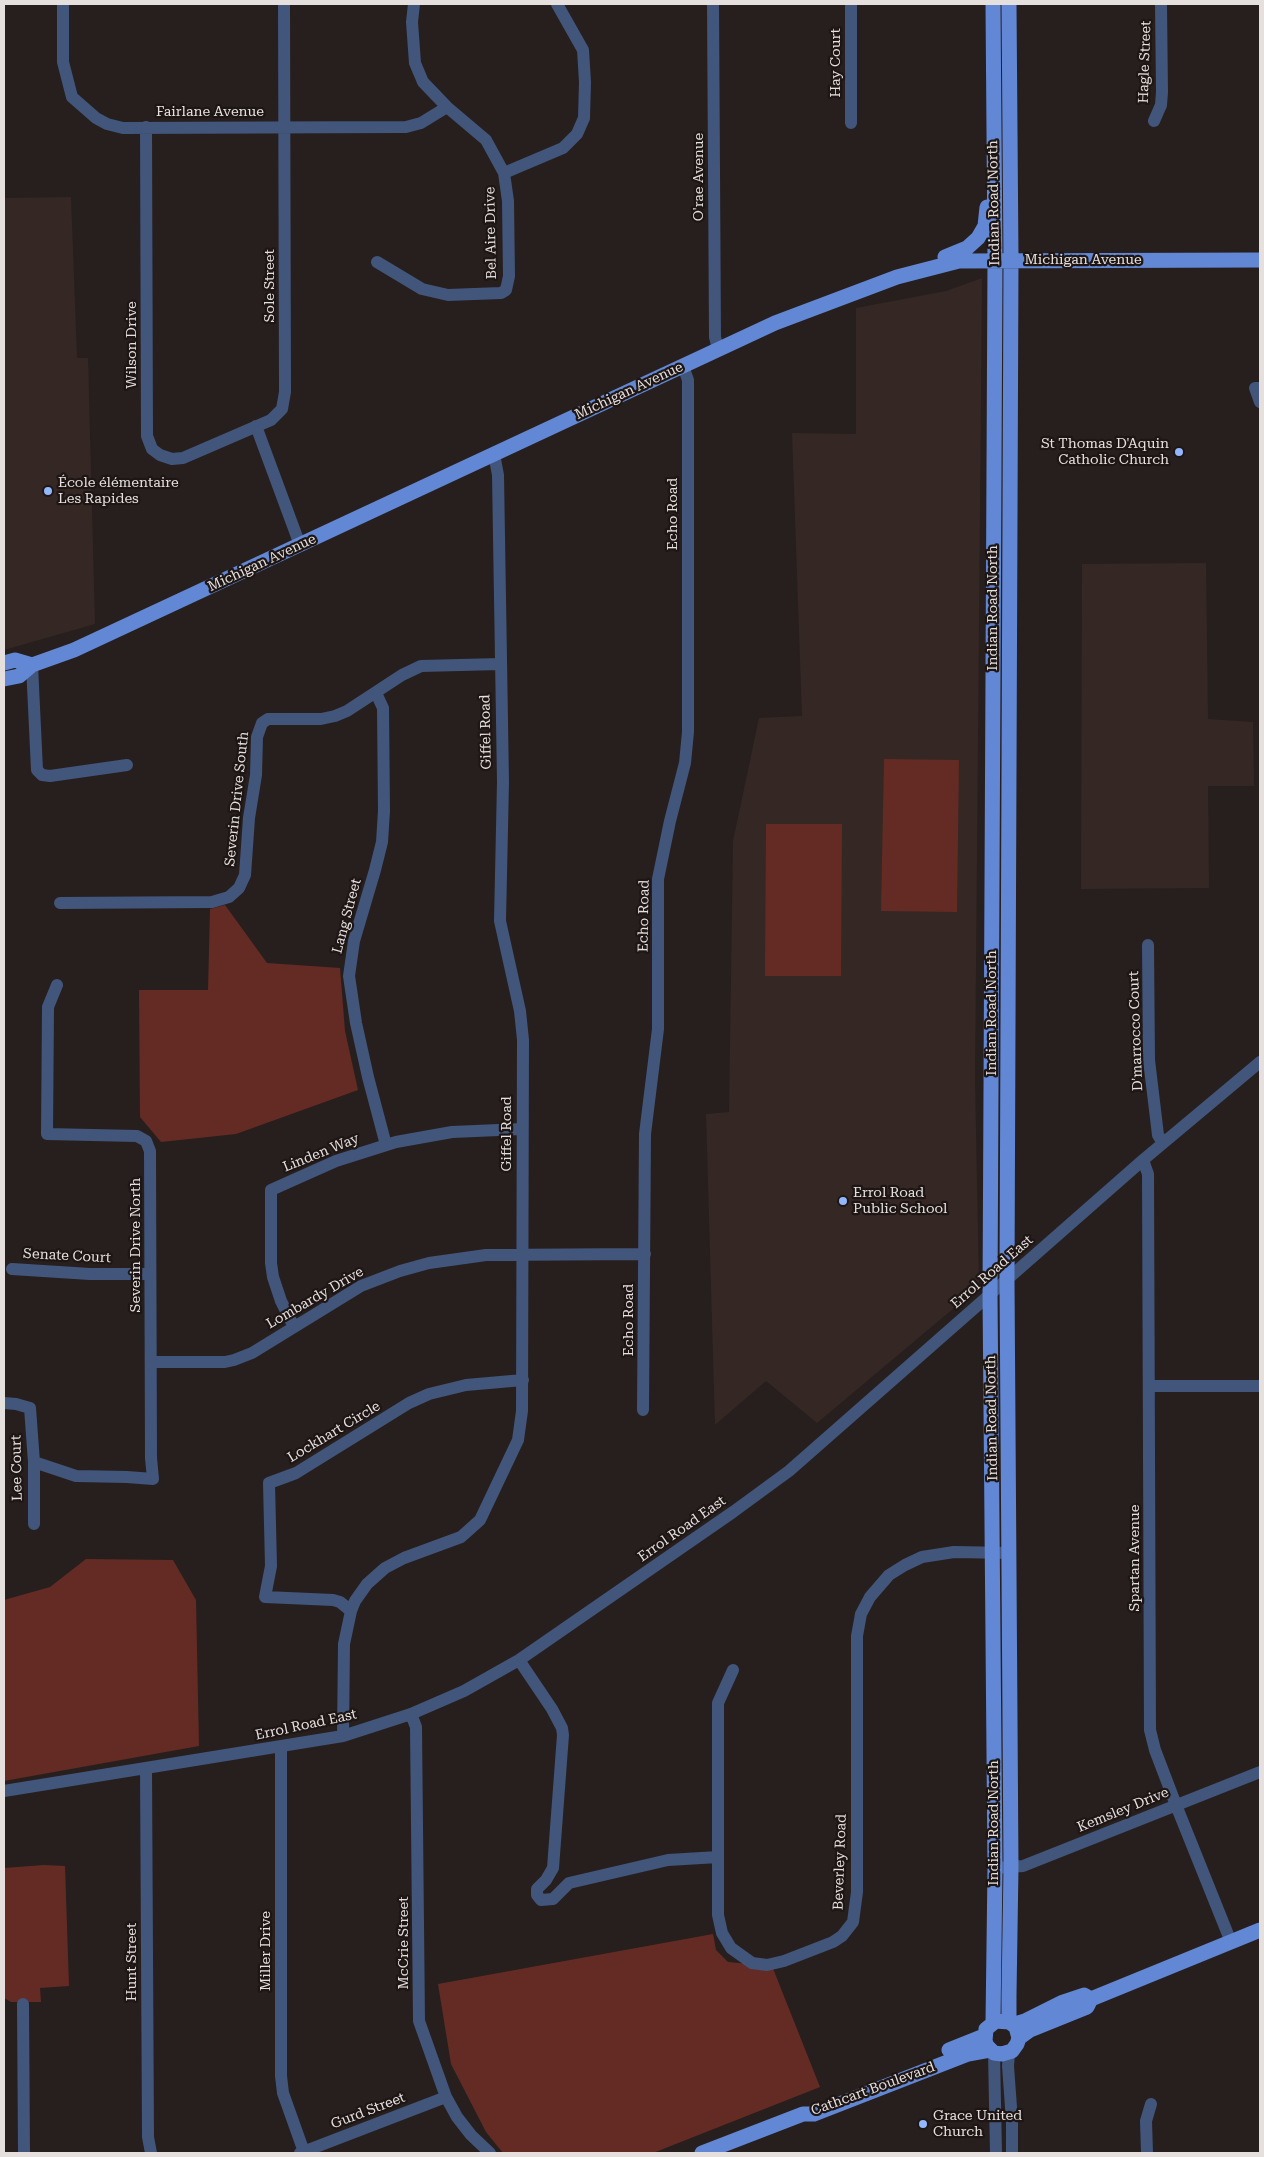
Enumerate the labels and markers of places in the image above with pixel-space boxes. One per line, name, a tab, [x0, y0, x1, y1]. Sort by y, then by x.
place label: St Thomas D'Aquin Catholic Church	[1041, 436, 1169, 468]
marker: St Thomas D'Aquin Catholic Church	[1173, 446, 1185, 458]
place label: École élémentaire Les Rapides	[58, 475, 179, 508]
marker: École élémentaire Les Rapides	[42, 485, 54, 497]
place label: Errol Road Public School	[853, 1185, 947, 1218]
marker: Errol Road Public School	[837, 1195, 849, 1207]
place label: Grace United Church	[933, 2108, 1022, 2140]
marker: Grace United Church	[917, 2118, 929, 2130]

